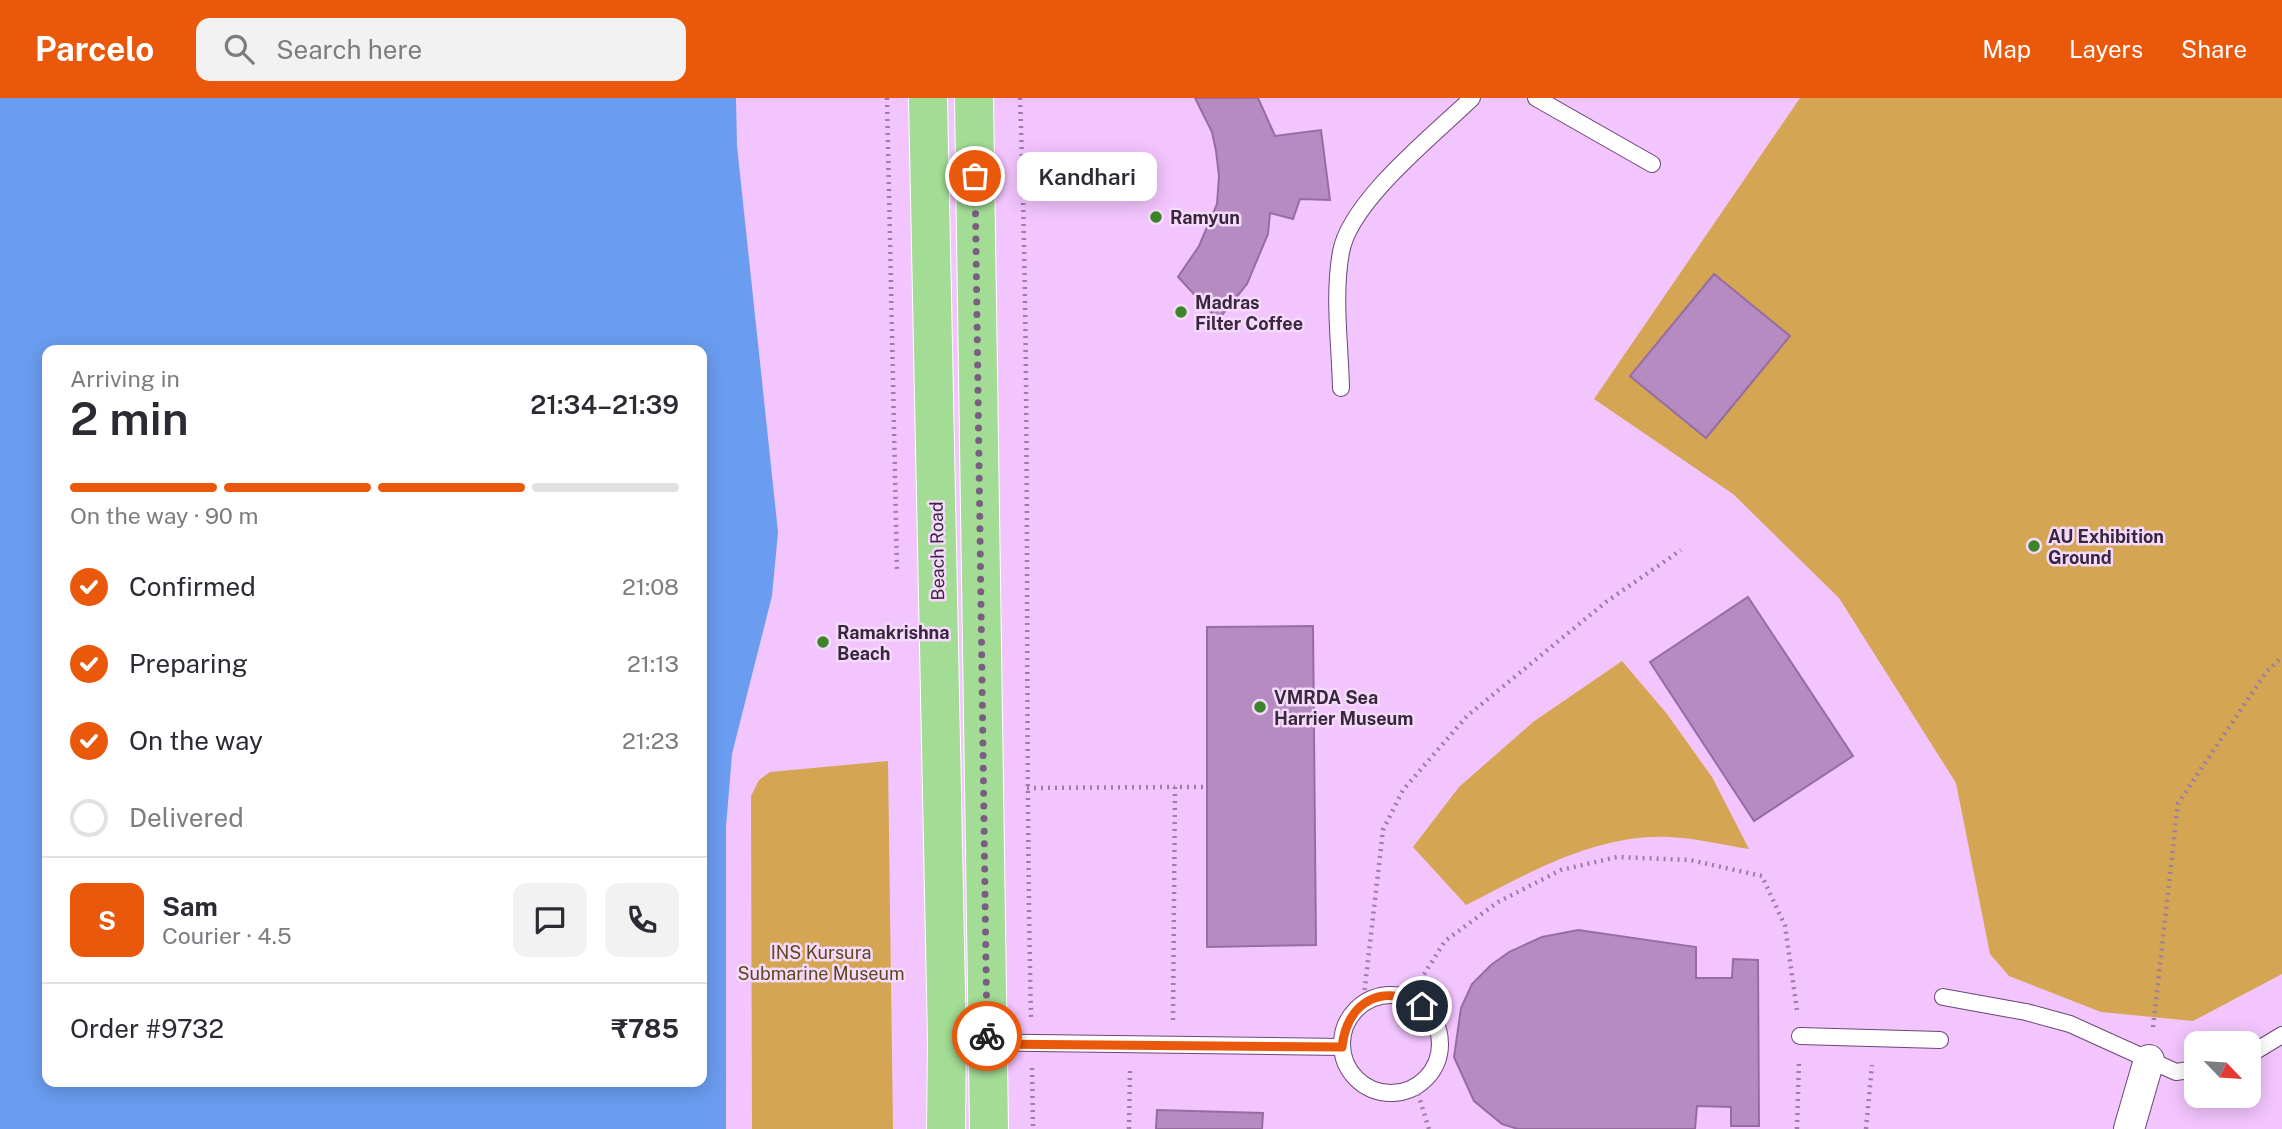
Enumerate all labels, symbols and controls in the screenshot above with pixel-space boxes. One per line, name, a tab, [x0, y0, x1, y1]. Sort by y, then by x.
search box	[196, 18, 686, 81]
text: Parcelo	[35, 30, 154, 68]
icon: search	[220, 30, 258, 68]
text: Search here	[276, 34, 422, 65]
text: Map	[1982, 35, 2031, 63]
text: Layers	[2069, 35, 2143, 63]
text: Share	[2181, 35, 2247, 63]
pin	[945, 146, 1005, 206]
callout: Kandhari	[1017, 152, 1157, 200]
icon: bag	[956, 157, 994, 195]
text: Kandhari	[1038, 163, 1136, 190]
place label: Ramyun	[1170, 207, 1240, 228]
marker: Ramyun	[1148, 209, 1164, 225]
place label: Madras Filter Coffee	[1195, 292, 1303, 334]
marker: Madras Filter Coffee	[1173, 304, 1189, 320]
text: Arriving in	[70, 365, 180, 392]
text: 21:34–21:39	[530, 389, 679, 420]
text: 2 min	[70, 391, 189, 445]
street label: Beach Road	[926, 501, 948, 601]
text: On the way · 90 m	[70, 502, 258, 529]
place label: AU Exhibition Ground	[2048, 526, 2164, 568]
marker: AU Exhibition Ground	[2026, 538, 2042, 554]
icon: check	[70, 568, 108, 606]
text: Confirmed	[129, 571, 256, 602]
text: 21:08	[622, 573, 679, 600]
place label: Ramakrishna Beach	[837, 622, 949, 664]
marker: Ramakrishna Beach	[815, 634, 831, 650]
icon: check	[70, 645, 108, 683]
text: Preparing	[129, 648, 248, 679]
text: 21:13	[627, 650, 679, 677]
place label: VMRDA Sea Harrier Museum	[1274, 687, 1413, 729]
marker: VMRDA Sea Harrier Museum	[1252, 699, 1268, 715]
icon: check	[70, 722, 108, 760]
text: On the way	[129, 725, 263, 756]
text: 21:23	[622, 727, 679, 754]
text: Delivered	[129, 802, 244, 833]
button: chat	[513, 883, 587, 957]
button: phone	[605, 883, 679, 957]
text: Sam	[162, 891, 218, 922]
text: S	[98, 905, 116, 936]
text: Courier · 4.5	[162, 922, 292, 949]
park label: INS Kursura Submarine Museum	[737, 942, 905, 984]
pin	[1392, 976, 1452, 1036]
icon: home	[1403, 987, 1441, 1025]
courier	[952, 1001, 1022, 1071]
text: Order #9732	[70, 1013, 224, 1044]
text: ₹785	[611, 1013, 679, 1044]
icon: bike	[968, 1017, 1006, 1055]
north arrow	[2184, 1031, 2261, 1108]
map controls	[2184, 1031, 2261, 1108]

